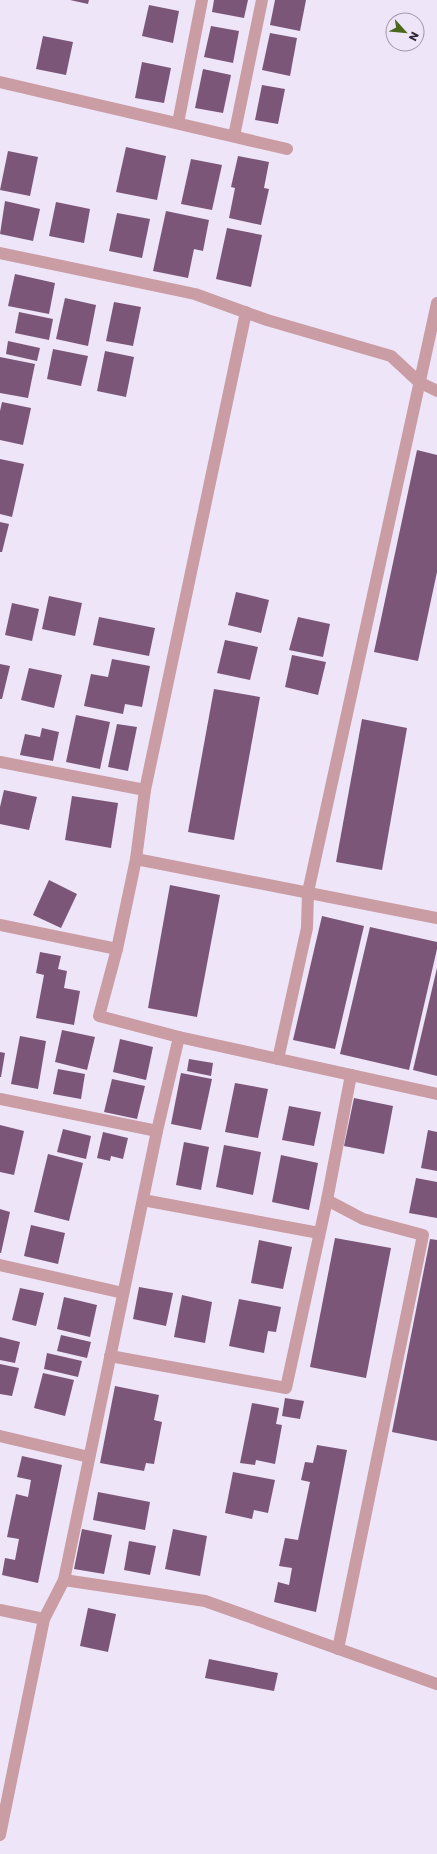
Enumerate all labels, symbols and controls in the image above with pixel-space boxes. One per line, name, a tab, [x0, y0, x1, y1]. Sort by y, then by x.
north arrow	[385, 12, 425, 52]
text: N	[405, 29, 423, 44]

